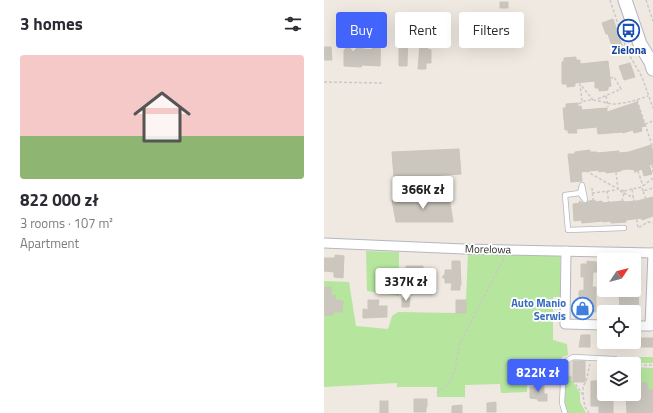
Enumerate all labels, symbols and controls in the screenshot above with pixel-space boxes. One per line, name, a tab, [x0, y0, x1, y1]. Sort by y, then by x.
text: 3 homes	[20, 11, 83, 37]
chip: Buy	[336, 12, 387, 48]
chip: Rent	[395, 12, 451, 48]
chip: Filters	[459, 12, 524, 48]
icon: filters	[282, 13, 304, 35]
bus stop icon: Zielona	[616, 17, 642, 43]
place label: Zielona	[612, 42, 647, 58]
icon: home	[126, 81, 198, 153]
pin: 366K zł	[386, 176, 460, 210]
text: 366K zł	[401, 179, 445, 199]
text: 822 000 zł	[20, 187, 99, 213]
text: 3 rooms · 107 m²	[20, 213, 113, 233]
text: Apartment	[20, 233, 79, 253]
street label: Morelowa	[465, 241, 512, 257]
north arrow	[597, 253, 641, 297]
map controls	[597, 253, 641, 401]
pin: 337K zł	[369, 268, 443, 302]
text: 337K zł	[384, 271, 428, 291]
place label: Auto Manio Serwis	[511, 295, 566, 324]
shop icon: Auto Manio Serwis	[569, 296, 595, 322]
button: locate	[597, 305, 641, 349]
button: layers	[597, 357, 641, 401]
pin: 822K zł	[501, 359, 575, 393]
text: 822K zł	[516, 362, 560, 382]

